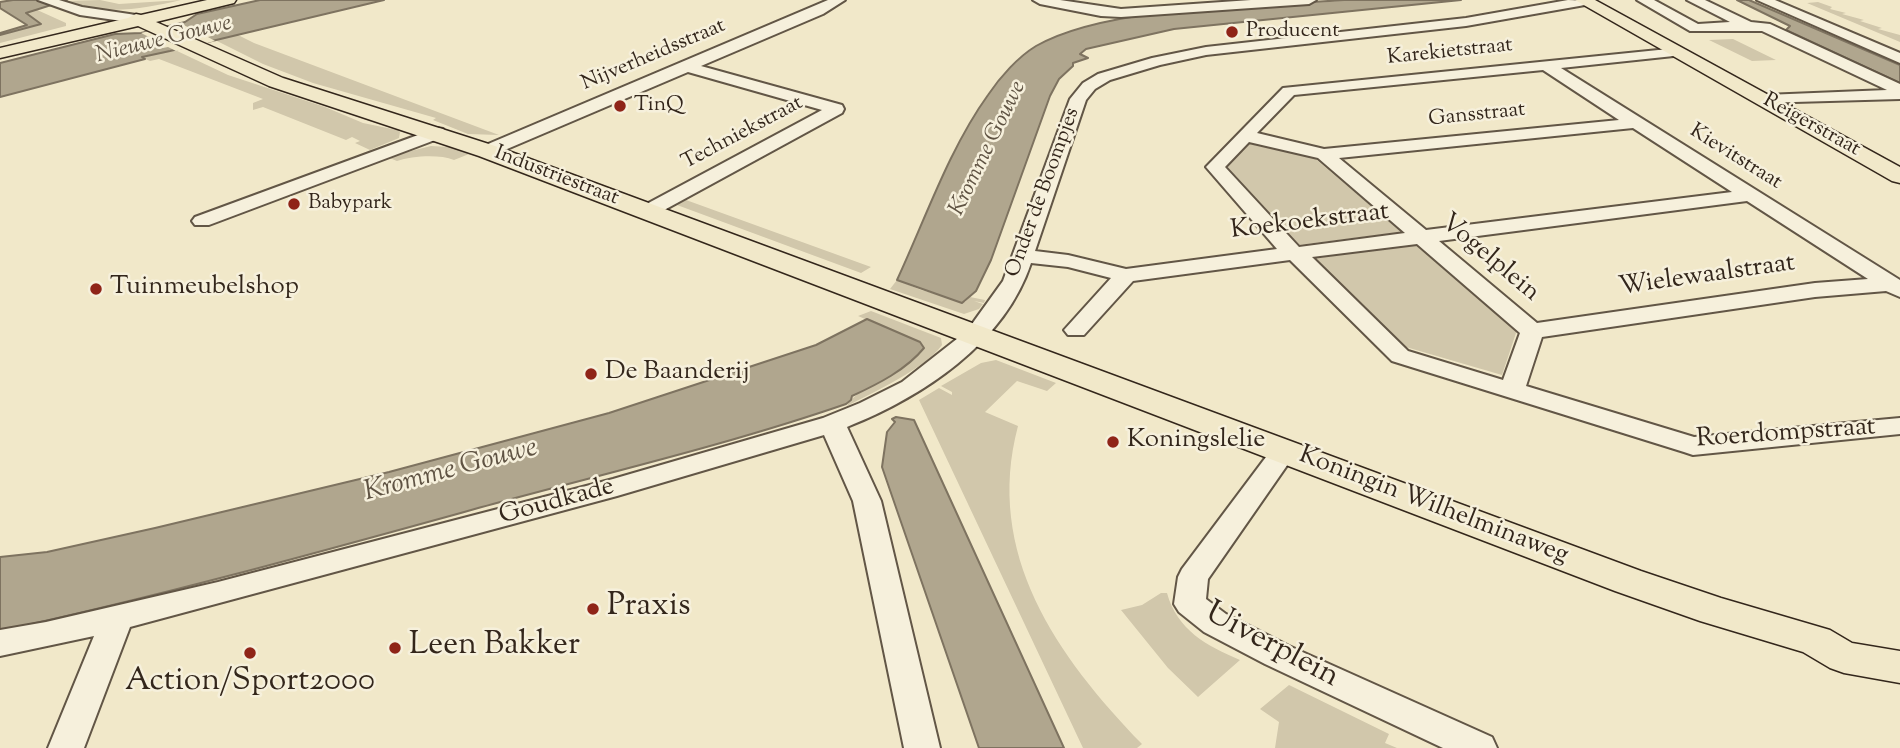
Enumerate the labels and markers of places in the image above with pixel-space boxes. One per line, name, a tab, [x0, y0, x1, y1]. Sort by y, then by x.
place label: Producent	[1246, 19, 1339, 45]
marker: Producent	[1224, 24, 1240, 40]
place label: TinQ	[634, 93, 684, 119]
marker: TinQ	[612, 98, 628, 114]
place label: Babypark	[308, 191, 392, 217]
marker: Babypark	[286, 196, 302, 212]
place label: Tuinmeubelshop	[110, 273, 299, 305]
marker: Tuinmeubelshop	[88, 281, 104, 297]
place label: De Baanderij	[605, 358, 750, 390]
marker: De Baanderij	[583, 366, 599, 382]
place label: Koningslelie	[1127, 426, 1265, 458]
marker: Koningslelie	[1105, 434, 1121, 450]
place label: Praxis	[607, 590, 691, 628]
marker: Praxis	[585, 601, 601, 617]
place label: Leen Bakker	[409, 629, 580, 667]
marker: Leen Bakker	[387, 640, 403, 656]
marker: Action/Sport2000	[242, 645, 258, 661]
place label: Action/Sport2000	[125, 665, 375, 703]

